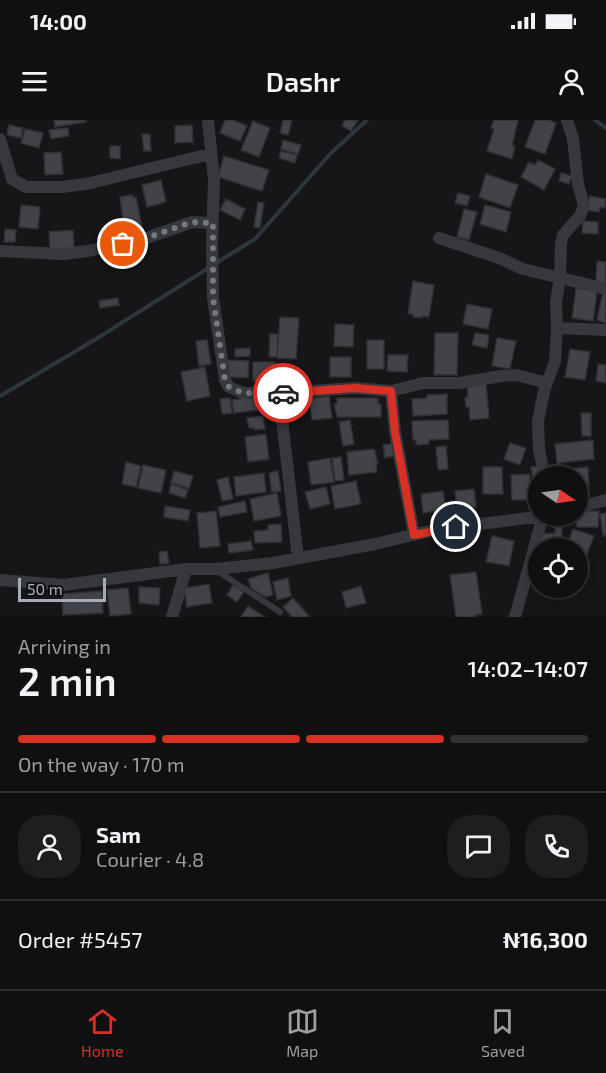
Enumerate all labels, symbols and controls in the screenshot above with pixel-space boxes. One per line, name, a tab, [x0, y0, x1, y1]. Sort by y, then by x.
text: 14:00	[30, 8, 87, 34]
icon: menu	[18, 65, 51, 98]
text: Dashr	[266, 65, 340, 97]
icon: person	[555, 65, 588, 98]
pin	[97, 218, 148, 269]
icon: bag	[106, 227, 139, 260]
courier	[253, 363, 313, 423]
icon: car	[267, 377, 300, 410]
north arrow	[528, 466, 588, 526]
map controls	[528, 466, 588, 598]
pin	[430, 501, 481, 552]
icon: home	[439, 510, 472, 543]
button: locate	[528, 538, 588, 598]
scale bar	[18, 575, 106, 603]
text: 50 m	[27, 579, 63, 598]
text: Arriving in	[18, 634, 111, 658]
text: 14:02–14:07	[468, 655, 588, 681]
text: 2 min	[18, 657, 117, 704]
text: On the way · 170 m	[18, 752, 185, 776]
button: person	[18, 815, 81, 878]
button: chat	[447, 815, 510, 878]
button: phone	[525, 815, 588, 878]
text: Sam	[96, 821, 141, 847]
text: Courier · 4.8	[96, 847, 204, 871]
text: Order #5457	[18, 926, 142, 952]
text: ₦16,300	[503, 926, 588, 952]
tab: Home	[81, 1005, 124, 1060]
tab: Map	[286, 1005, 319, 1060]
tab: Saved	[481, 1005, 525, 1060]

